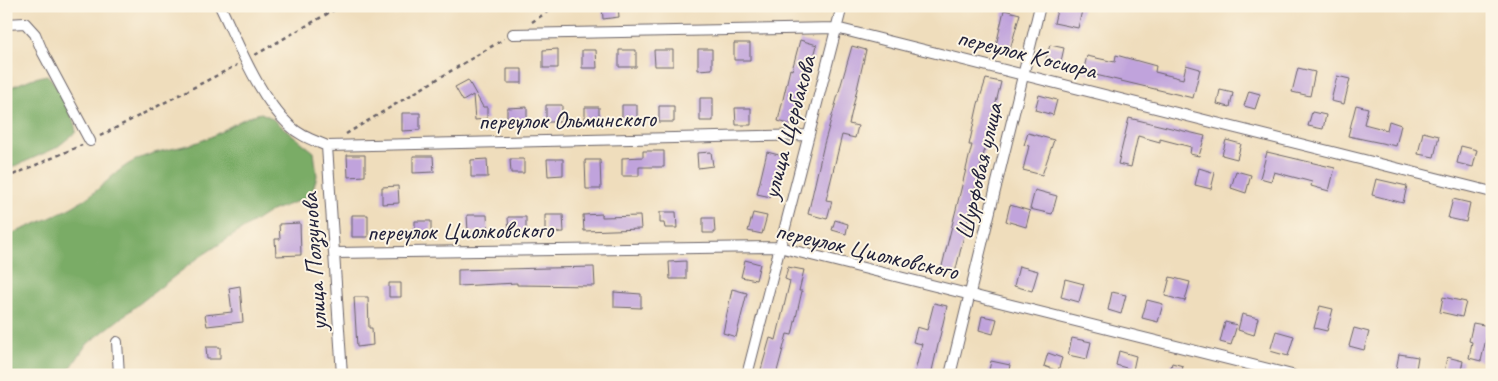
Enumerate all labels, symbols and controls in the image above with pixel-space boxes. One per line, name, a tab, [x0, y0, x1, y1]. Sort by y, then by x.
street label: переулок Косиора	[954, 21, 1102, 87]
street label: улица Щербакова	[754, 50, 824, 204]
street label: Шурфовая улица	[948, 98, 1011, 242]
street label: переулок Ольминского	[478, 102, 657, 138]
street label: улица Ползунова	[293, 190, 336, 334]
street label: переулок Циолковского	[366, 213, 555, 249]
street label: переулок Циолковского	[772, 214, 962, 288]

